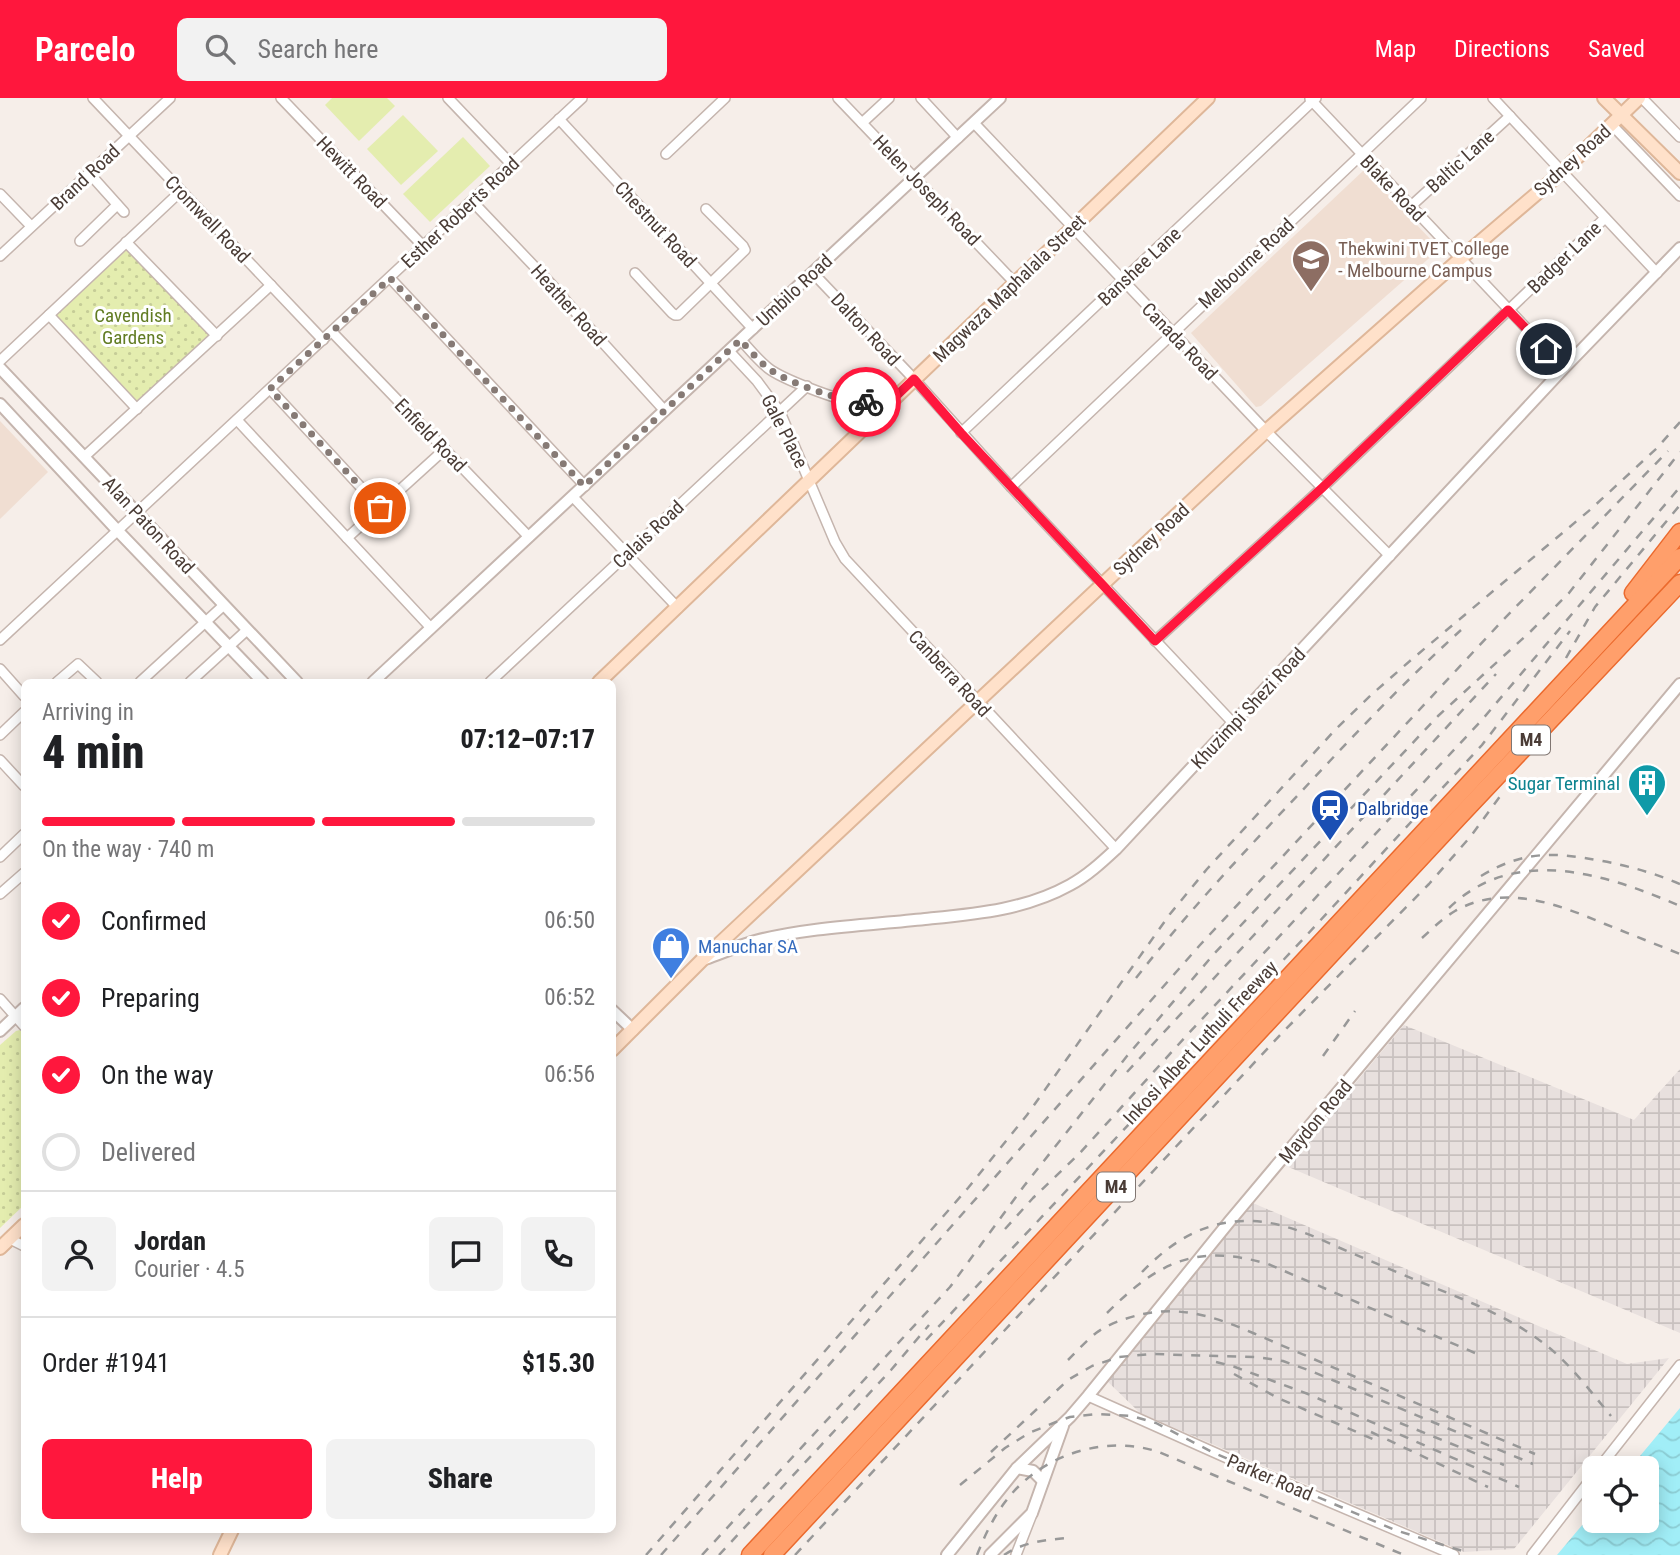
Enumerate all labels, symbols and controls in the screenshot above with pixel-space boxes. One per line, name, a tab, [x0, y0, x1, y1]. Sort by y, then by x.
search box	[177, 18, 667, 81]
text: Parcelo	[35, 30, 135, 69]
icon: search	[201, 30, 239, 68]
text: Search here	[257, 34, 378, 64]
text: Map	[1375, 35, 1416, 63]
text: Directions	[1454, 35, 1550, 63]
text: Saved	[1588, 35, 1645, 63]
street label: Sydney Road	[1529, 120, 1616, 201]
street label: Baltic Lane	[1422, 125, 1499, 198]
street label: Helen Joseph Road	[868, 130, 985, 250]
street label: Hewitt Road	[312, 132, 392, 213]
street label: Brand Road	[46, 140, 125, 215]
street label: Blake Road	[1355, 150, 1430, 226]
street label: Esther Roberts Road	[397, 152, 524, 273]
street label: Cromwell Road	[160, 171, 255, 268]
street label: Chestnut Road	[610, 176, 701, 272]
street label: Magwaza Maphalala Street	[928, 210, 1090, 367]
street label: Melbourne Road	[1194, 213, 1299, 313]
street label: Badger Lane	[1523, 217, 1606, 298]
street label: Banshee Lane	[1093, 222, 1186, 311]
place label: Thekwini TVET College - Melbourne Campus	[1338, 237, 1509, 282]
school or university icon: Thekwini TVET College - Melbourne Campus	[1290, 238, 1332, 293]
street label: Umbilo Road	[752, 250, 837, 331]
street label: Heather Road	[526, 260, 611, 351]
street label: Dalton Road	[826, 288, 905, 370]
street label: Canada Road	[1137, 298, 1222, 385]
park label: Cavendish Gardens	[94, 304, 172, 349]
pin	[1516, 319, 1576, 379]
icon: home	[1527, 330, 1565, 368]
courier	[831, 367, 901, 437]
icon: bike	[847, 383, 885, 421]
street label: Gale Place	[756, 391, 813, 472]
street label: Enfield Road	[390, 394, 471, 477]
street label: Alan Paton Road	[98, 472, 199, 579]
pin	[350, 478, 410, 538]
icon: bag	[361, 489, 399, 527]
street label: Calais Road	[608, 496, 689, 573]
street label: Sydney Road	[1109, 498, 1194, 580]
street label: Canberra Road	[904, 625, 996, 721]
street label: Khuzimpi Shezi Road	[1186, 643, 1310, 774]
text: Arriving in	[42, 699, 134, 726]
text: 07:12–07:17	[461, 724, 595, 754]
text: 4 min	[42, 725, 145, 779]
road number: M4	[1512, 726, 1550, 754]
building icon: Sugar Terminal	[1626, 762, 1668, 817]
place label: Sugar Terminal	[1508, 772, 1620, 795]
station icon: Dalbridge	[1309, 787, 1351, 842]
place label: Dalbridge	[1357, 797, 1429, 820]
text: On the way · 740 m	[42, 836, 214, 863]
icon: check	[42, 902, 80, 940]
text: Confirmed	[101, 906, 207, 936]
text: 06:50	[544, 907, 595, 934]
shop icon: Manuchar SA	[650, 925, 692, 980]
place label: Manuchar SA	[698, 935, 798, 958]
street label: Inkosi Albert Luthuli Freeway	[1118, 956, 1282, 1129]
icon: check	[42, 979, 80, 1017]
text: Preparing	[101, 983, 200, 1013]
text: 06:52	[544, 984, 595, 1011]
icon: check	[42, 1056, 80, 1094]
text: On the way	[101, 1060, 214, 1090]
text: 06:56	[544, 1061, 595, 1088]
street label: Maydon Road	[1274, 1075, 1357, 1168]
text: Delivered	[101, 1137, 196, 1167]
road number: M4	[1097, 1172, 1135, 1202]
button: person	[42, 1217, 116, 1291]
button: chat	[429, 1217, 503, 1291]
button: phone	[521, 1217, 595, 1291]
text: Jordan	[134, 1226, 206, 1256]
text: Courier · 4.5	[134, 1256, 245, 1283]
text: Order #1941	[42, 1348, 170, 1378]
text: $15.30	[522, 1348, 595, 1378]
button: Help	[42, 1439, 312, 1519]
button: Share	[326, 1439, 595, 1519]
street label: Parker Road	[1223, 1449, 1316, 1506]
map controls	[1582, 1456, 1659, 1533]
button: locate	[1582, 1456, 1659, 1533]

